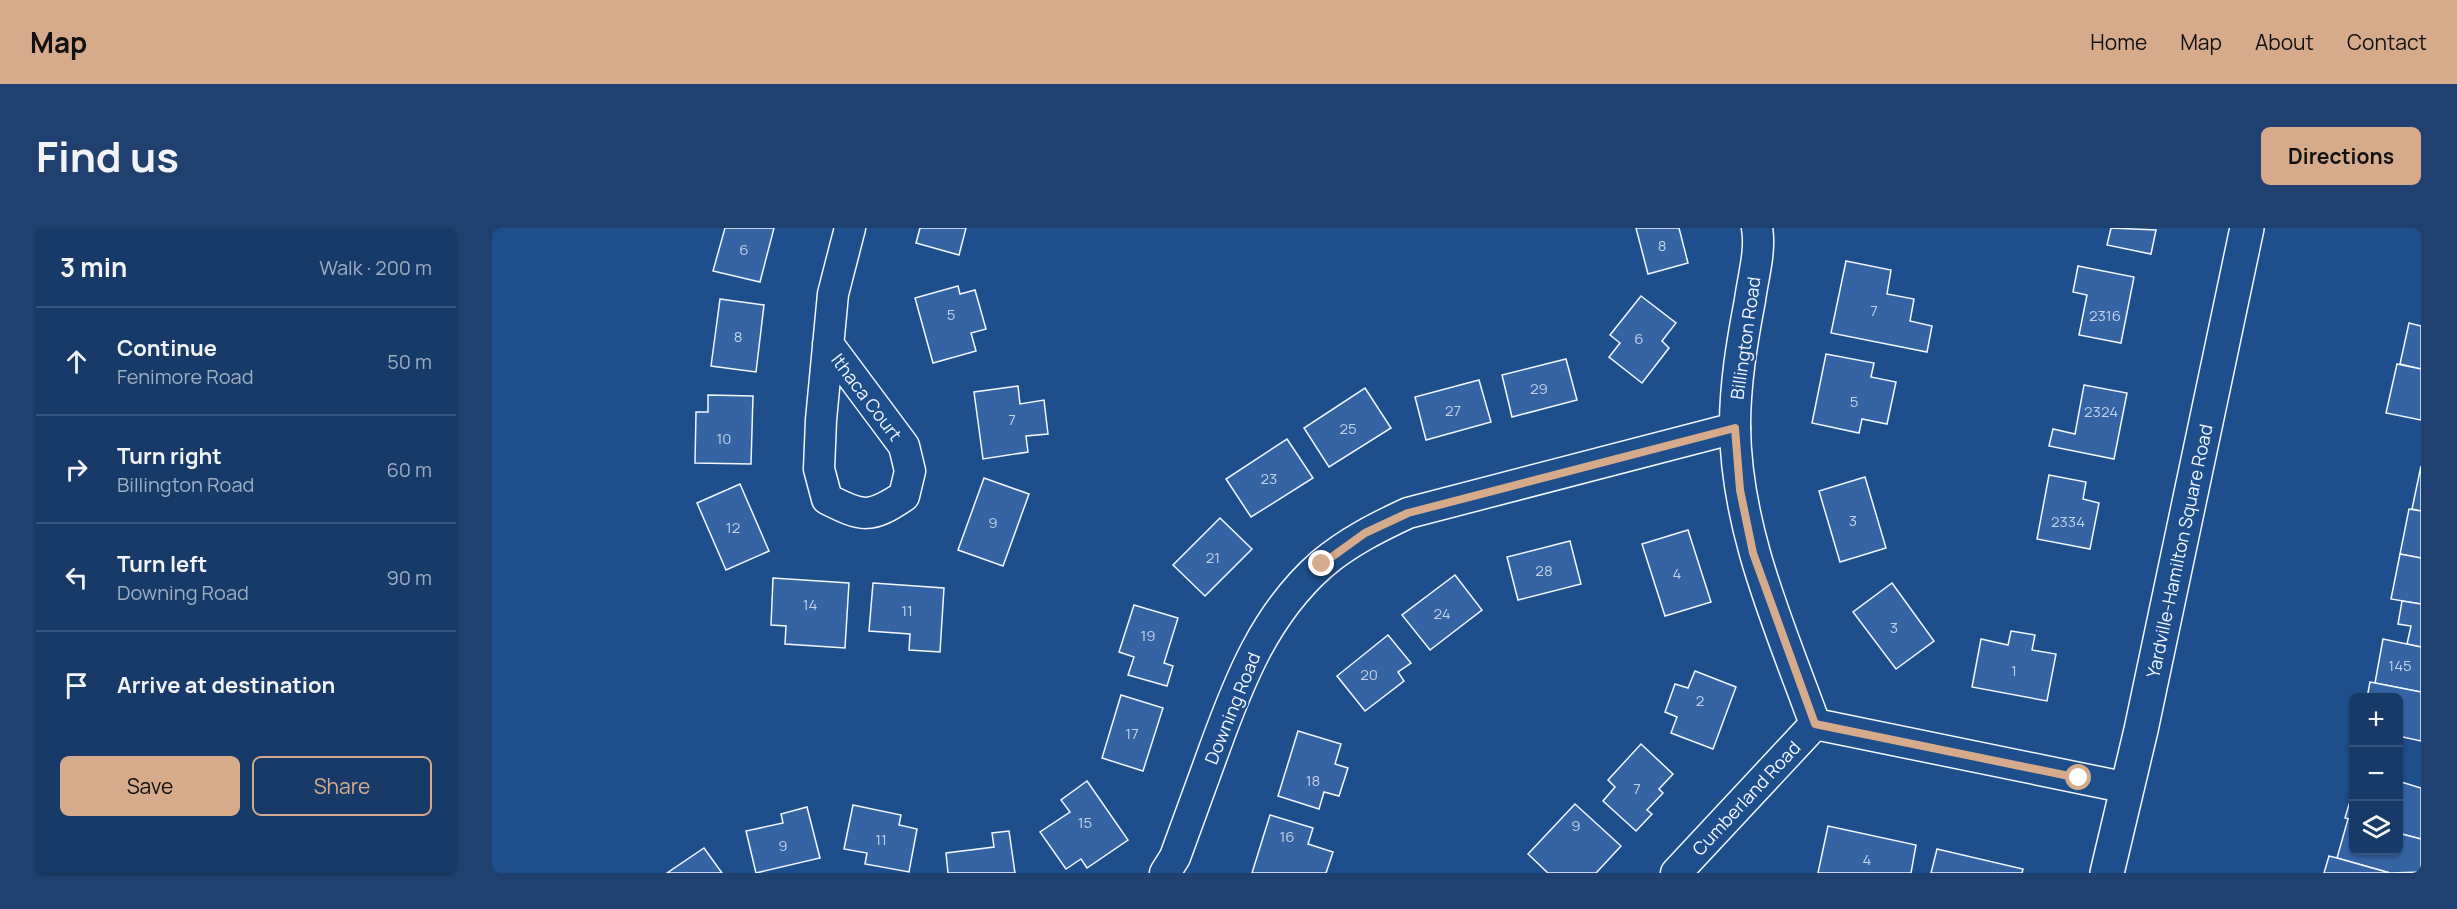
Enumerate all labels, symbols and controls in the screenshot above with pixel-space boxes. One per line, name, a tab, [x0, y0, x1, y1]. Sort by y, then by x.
text: Map	[30, 23, 87, 61]
text: Home	[2090, 28, 2147, 56]
text: Map	[2180, 28, 2222, 56]
text: About	[2255, 28, 2314, 56]
text: Contact	[2347, 28, 2427, 56]
text: Find us	[36, 127, 179, 185]
button: Directions	[2261, 127, 2421, 185]
house number: 8	[1658, 235, 1666, 256]
house number: 6	[739, 239, 749, 260]
text: 3 min	[60, 249, 127, 285]
text: Walk · 200 m	[319, 254, 432, 281]
street label: Billington Road	[1725, 275, 1765, 401]
house number: 7	[1870, 300, 1878, 321]
house number: 5	[947, 304, 955, 325]
house number: 2316	[2089, 305, 2121, 326]
house number: 8	[734, 326, 742, 347]
house number: 6	[1634, 328, 1644, 349]
text: Continue	[117, 333, 217, 363]
icon: ahead	[60, 345, 93, 378]
text: 50 m	[387, 348, 432, 375]
street label: Ithaca Court	[826, 348, 908, 446]
text: Fenimore Road	[117, 363, 254, 390]
house number: 29	[1530, 378, 1548, 399]
house number: 5	[1850, 391, 1858, 412]
house number: 27	[1445, 400, 1461, 421]
house number: 2324	[2084, 401, 2118, 422]
house number: 7	[1008, 409, 1016, 430]
house number: 25	[1339, 418, 1357, 439]
street label: Yardville-Hamilton Square Road	[2140, 422, 2218, 680]
house number: 10	[717, 428, 732, 449]
text: Turn right	[117, 441, 222, 471]
icon: right	[60, 453, 93, 486]
text: 60 m	[386, 456, 432, 483]
house number: 23	[1261, 468, 1277, 489]
text: Billington Road	[117, 471, 254, 498]
house number: 3	[1849, 510, 1857, 531]
house number: 2334	[2051, 511, 2085, 532]
house number: 9	[988, 512, 998, 533]
house number: 12	[726, 517, 740, 538]
house number: 21	[1206, 547, 1220, 568]
text: Turn left	[117, 549, 207, 579]
route end	[1308, 550, 1334, 576]
house number: 28	[1535, 560, 1553, 581]
icon: left	[60, 561, 93, 594]
house number: 4	[1673, 563, 1682, 584]
text: 90 m	[386, 564, 432, 591]
text: Downing Road	[117, 579, 249, 606]
house number: 14	[803, 594, 817, 615]
house number: 11	[901, 600, 913, 621]
house number: 24	[1433, 603, 1451, 624]
house number: 3	[1890, 617, 1898, 638]
house number: 19	[1140, 625, 1156, 646]
street label: Downing Road	[1199, 648, 1265, 768]
house number: 145	[2388, 655, 2412, 676]
house number: 1	[2011, 660, 2017, 681]
house number: 20	[1360, 664, 1378, 685]
icon: arrive	[60, 669, 93, 702]
text: Arrive at destination	[117, 670, 335, 700]
house number: 2	[1696, 690, 1704, 711]
map controls	[2349, 693, 2403, 855]
button: +	[2349, 693, 2403, 747]
house number: 17	[1125, 723, 1139, 744]
street label: Cumberland Road	[1687, 736, 1805, 860]
button: −	[2349, 747, 2403, 801]
button: Save	[60, 756, 240, 816]
button: Share	[252, 756, 432, 816]
route start	[2065, 764, 2091, 790]
house number: 18	[1306, 770, 1320, 791]
house number: 7	[1633, 778, 1641, 799]
button: layers	[2349, 801, 2403, 855]
house number: 15	[1078, 812, 1092, 833]
house number: 9	[1571, 815, 1581, 836]
house number: 16	[1279, 826, 1295, 847]
house number: 11	[875, 829, 887, 850]
house number: 9	[778, 835, 788, 856]
house number: 4	[1863, 849, 1872, 870]

